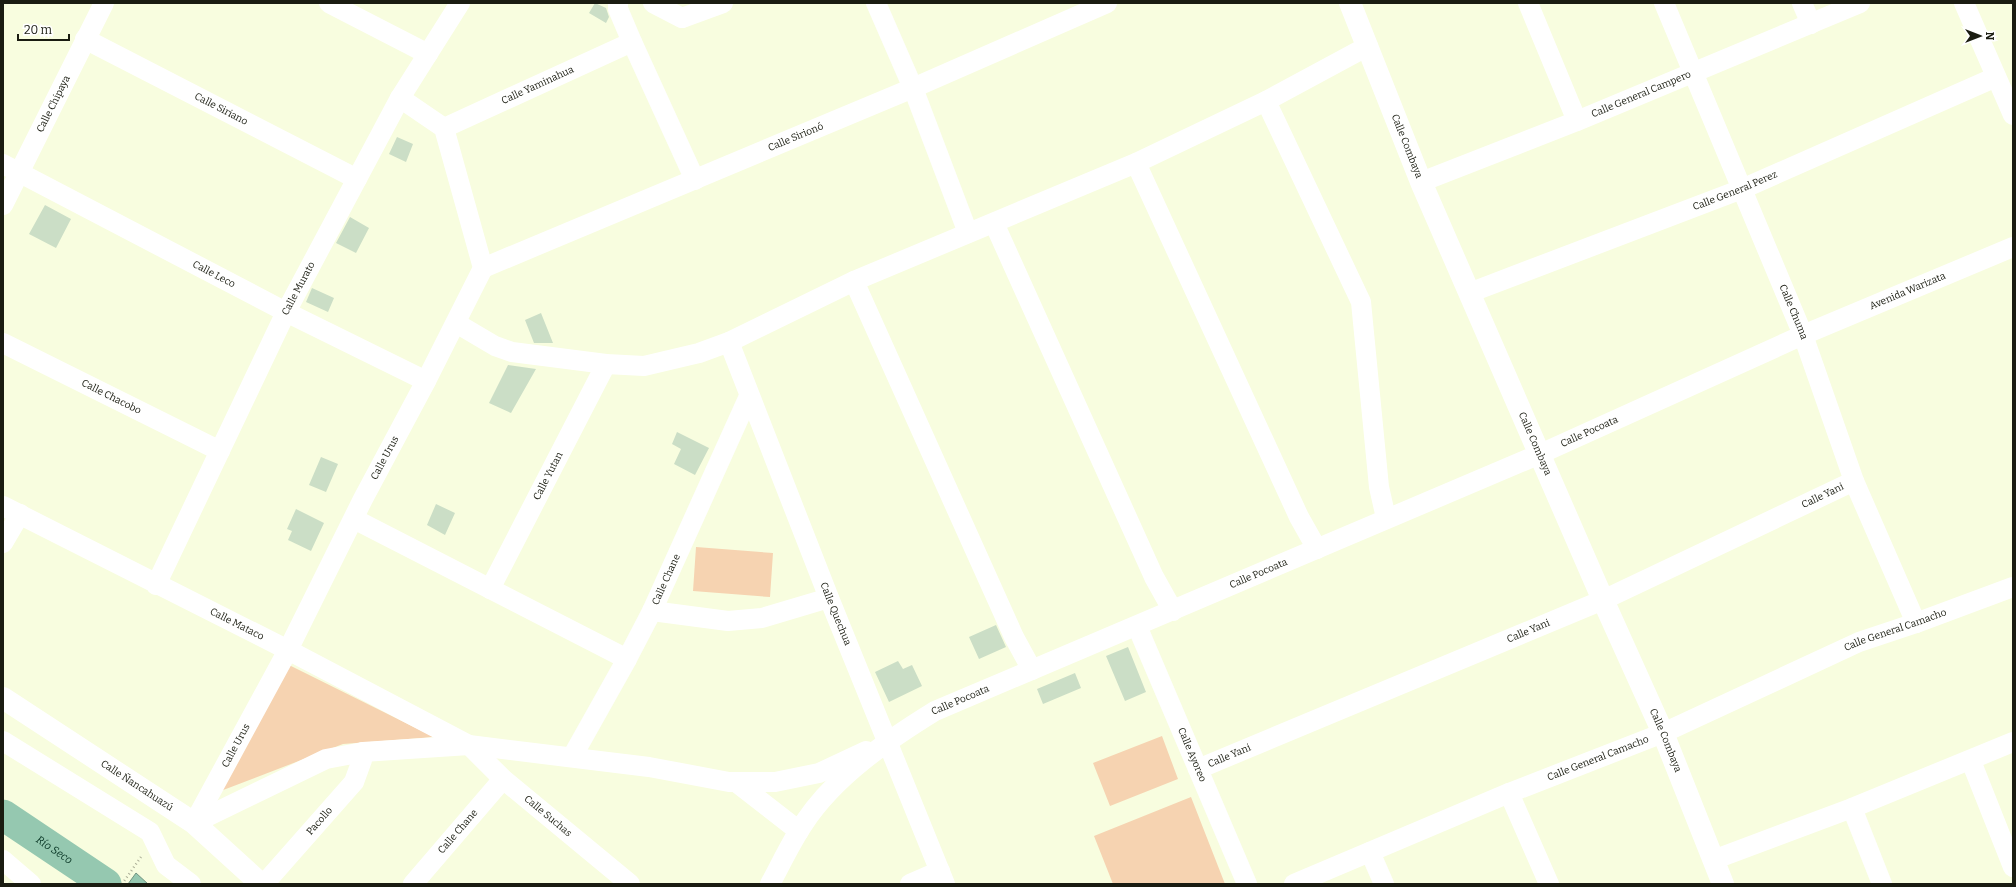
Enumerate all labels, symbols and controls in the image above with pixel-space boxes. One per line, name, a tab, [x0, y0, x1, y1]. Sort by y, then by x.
scale bar	[18, 16, 69, 42]
north arrow	[1960, 16, 2000, 56]
text: 20 m	[24, 23, 53, 37]
text: N	[1983, 32, 1996, 41]
street label: Calle Yaminahua	[500, 63, 576, 107]
street label: Calle General Campero	[1590, 68, 1693, 120]
street label: Calle Chipaya	[34, 73, 73, 134]
street label: Calle Siriano	[192, 90, 250, 128]
street label: Calle Combaya	[1389, 112, 1425, 180]
street label: Calle Sirionó	[766, 120, 825, 154]
street label: Calle General Perez	[1691, 168, 1779, 213]
street label: Calle Leco	[190, 258, 238, 291]
street label: Calle Murato	[279, 259, 318, 317]
street label: Avenida Warizata	[1868, 270, 1948, 312]
street label: Calle Chuma	[1777, 283, 1810, 342]
street label: Calle Chacobo	[79, 377, 143, 417]
street label: Calle Combaya	[1516, 410, 1554, 478]
street label: Calle Pocoata	[1559, 413, 1620, 450]
street label: Calle Urus	[368, 434, 402, 482]
street label: Calle Yutan	[531, 449, 566, 502]
street label: Calle Yani	[1800, 481, 1846, 511]
street label: Calle Chane	[649, 552, 683, 607]
street label: Calle Pocoata	[1228, 556, 1290, 591]
street label: Calle Quechua	[817, 581, 854, 648]
street label: Calle Mataco	[208, 606, 266, 643]
street label: Calle General Camacho	[1842, 606, 1948, 654]
street label: Calle Yani	[1505, 617, 1552, 645]
street label: Calle Pocoata	[929, 682, 992, 718]
street label: Calle Combaya	[1647, 706, 1684, 774]
street label: Calle Urus	[219, 722, 253, 770]
street label: Calle Ayoreo	[1175, 726, 1209, 784]
street label: Calle General Camacho	[1546, 733, 1651, 783]
street label: Calle Yani	[1206, 742, 1253, 770]
street label: Calle Ñancahuazú	[98, 758, 176, 814]
street label: Calle Suchas	[521, 793, 574, 839]
street label: Pacollo	[304, 804, 335, 838]
street label: Calle Chane	[436, 807, 480, 856]
water label: Río Seco	[34, 833, 75, 866]

